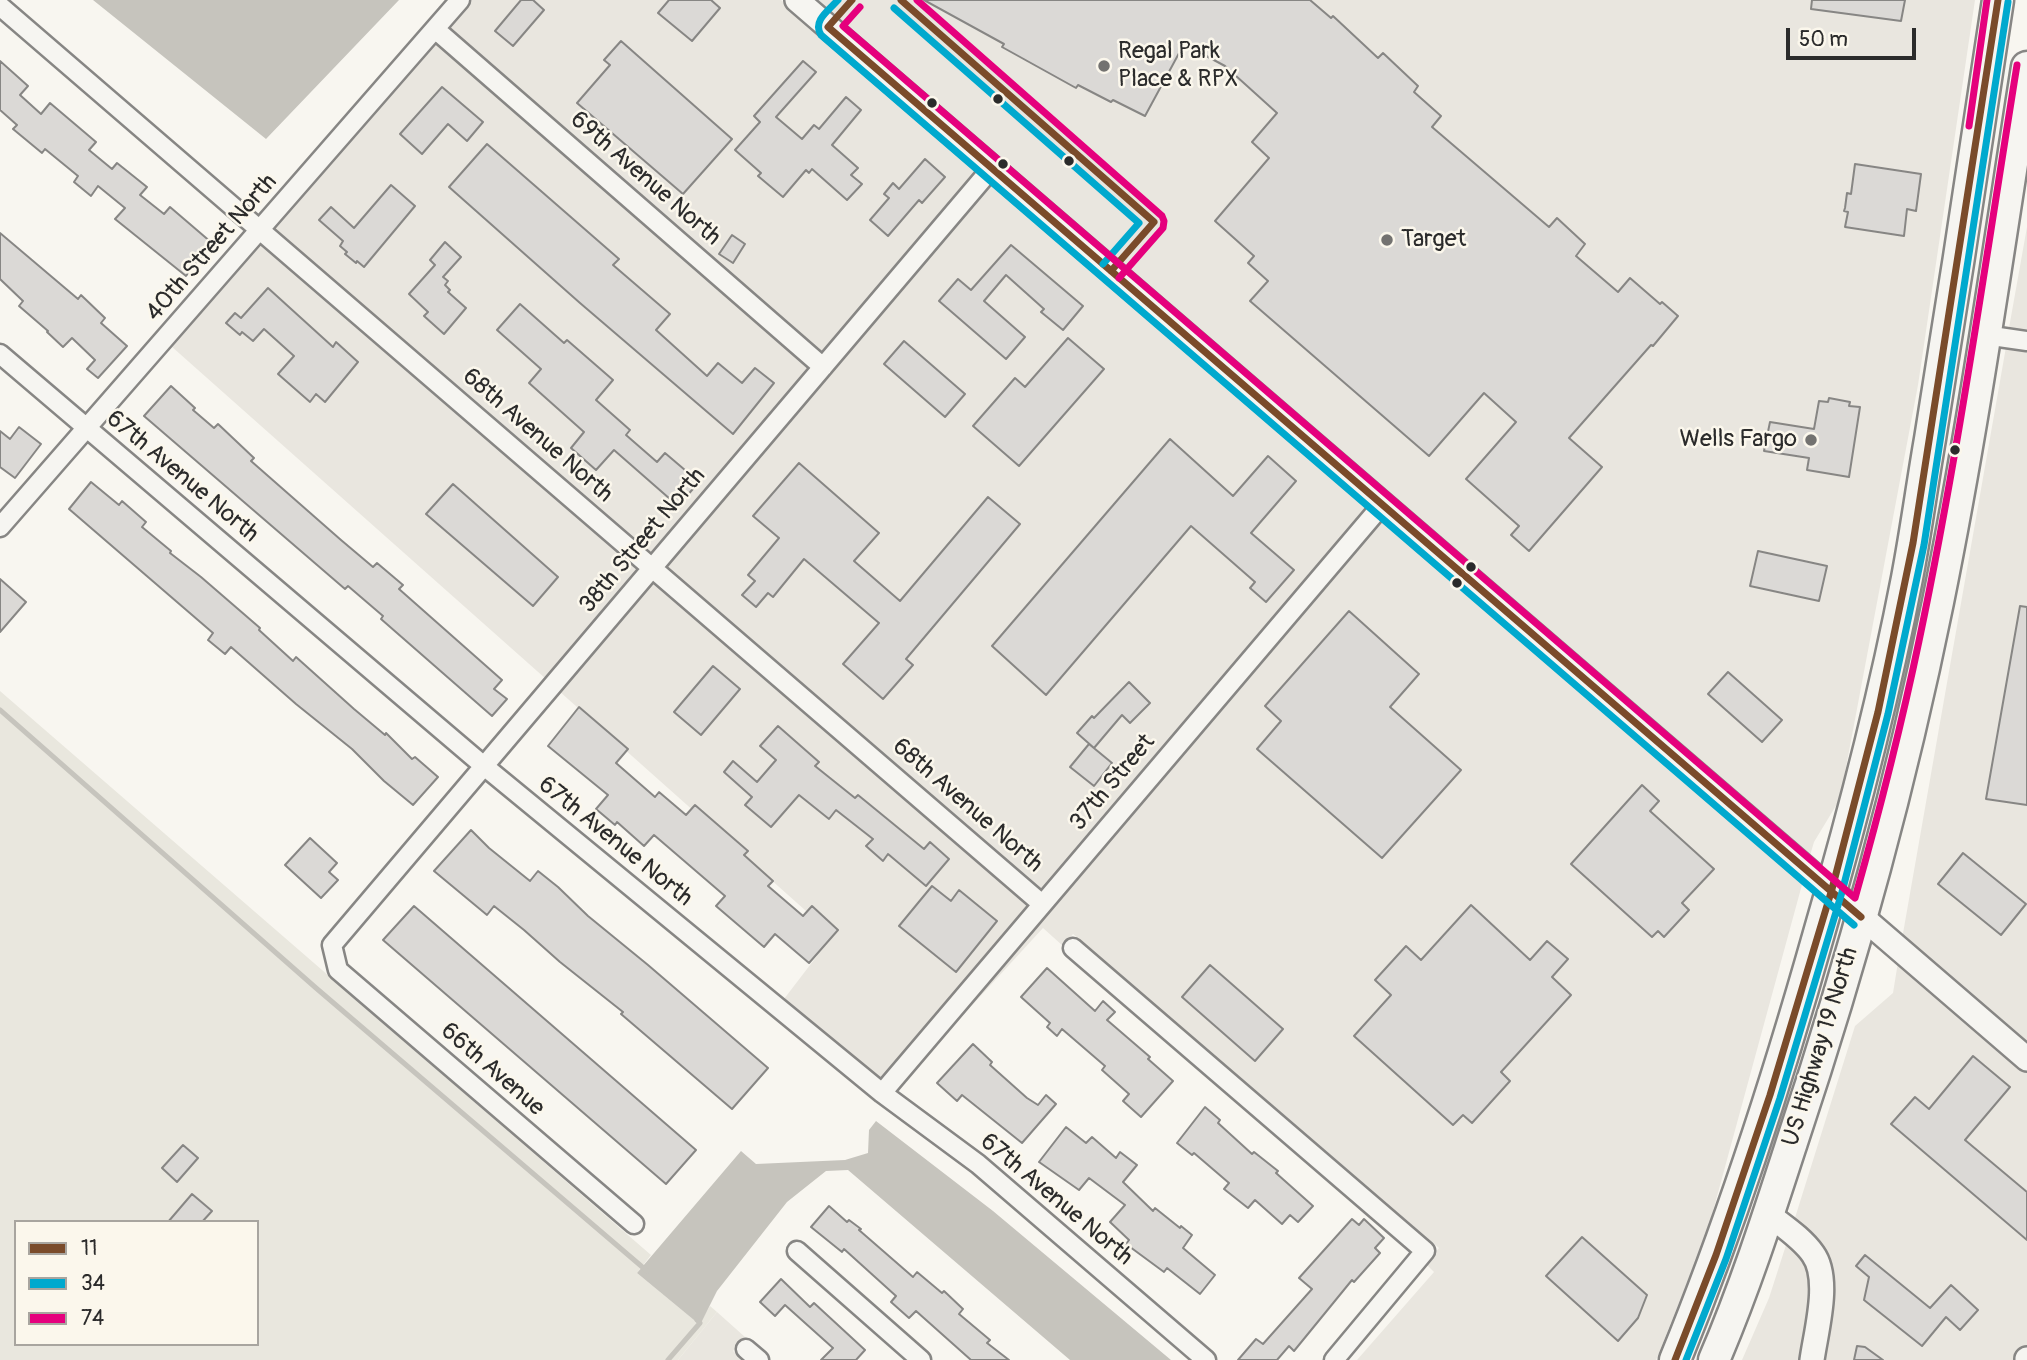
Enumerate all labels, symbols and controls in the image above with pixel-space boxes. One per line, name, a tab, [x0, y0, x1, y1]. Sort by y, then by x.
scale bar	[1789, 14, 1918, 58]
text: 50 m	[1799, 26, 1848, 53]
place label: Regal Park Place & RPX	[1118, 38, 1238, 94]
marker: Regal Park Place & RPX	[1096, 58, 1112, 74]
unlabelled marker	[991, 92, 1005, 106]
unlabelled marker	[925, 96, 939, 110]
street label: 69th Avenue North	[564, 106, 726, 252]
unlabelled marker	[1062, 154, 1076, 168]
unlabelled marker	[996, 157, 1010, 171]
street label: 40th Street North	[140, 169, 284, 327]
place label: Target	[1401, 226, 1466, 254]
marker: Target	[1379, 232, 1395, 248]
street label: 68th Avenue North	[456, 363, 618, 509]
street label: 67th Avenue North	[100, 405, 264, 549]
place label: Wells Fargo	[1680, 426, 1797, 454]
marker: Wells Fargo	[1803, 432, 1819, 448]
unlabelled marker	[1948, 443, 1962, 457]
street label: 38th Street North	[574, 463, 712, 619]
unlabelled marker	[1464, 560, 1478, 574]
unlabelled marker	[1450, 576, 1464, 590]
street label: 37th Street	[1064, 729, 1162, 837]
street label: 68th Avenue North	[886, 733, 1048, 879]
street label: 67th Avenue North	[532, 771, 698, 913]
street label: US Highway 19 North	[1777, 944, 1865, 1150]
street label: 66th Avenue	[434, 1017, 550, 1123]
street label: 67th Avenue North	[974, 1128, 1138, 1272]
legend	[14, 1220, 259, 1346]
text: 11	[81, 1235, 97, 1262]
text: 34	[81, 1270, 105, 1297]
text: 74	[81, 1305, 104, 1332]

